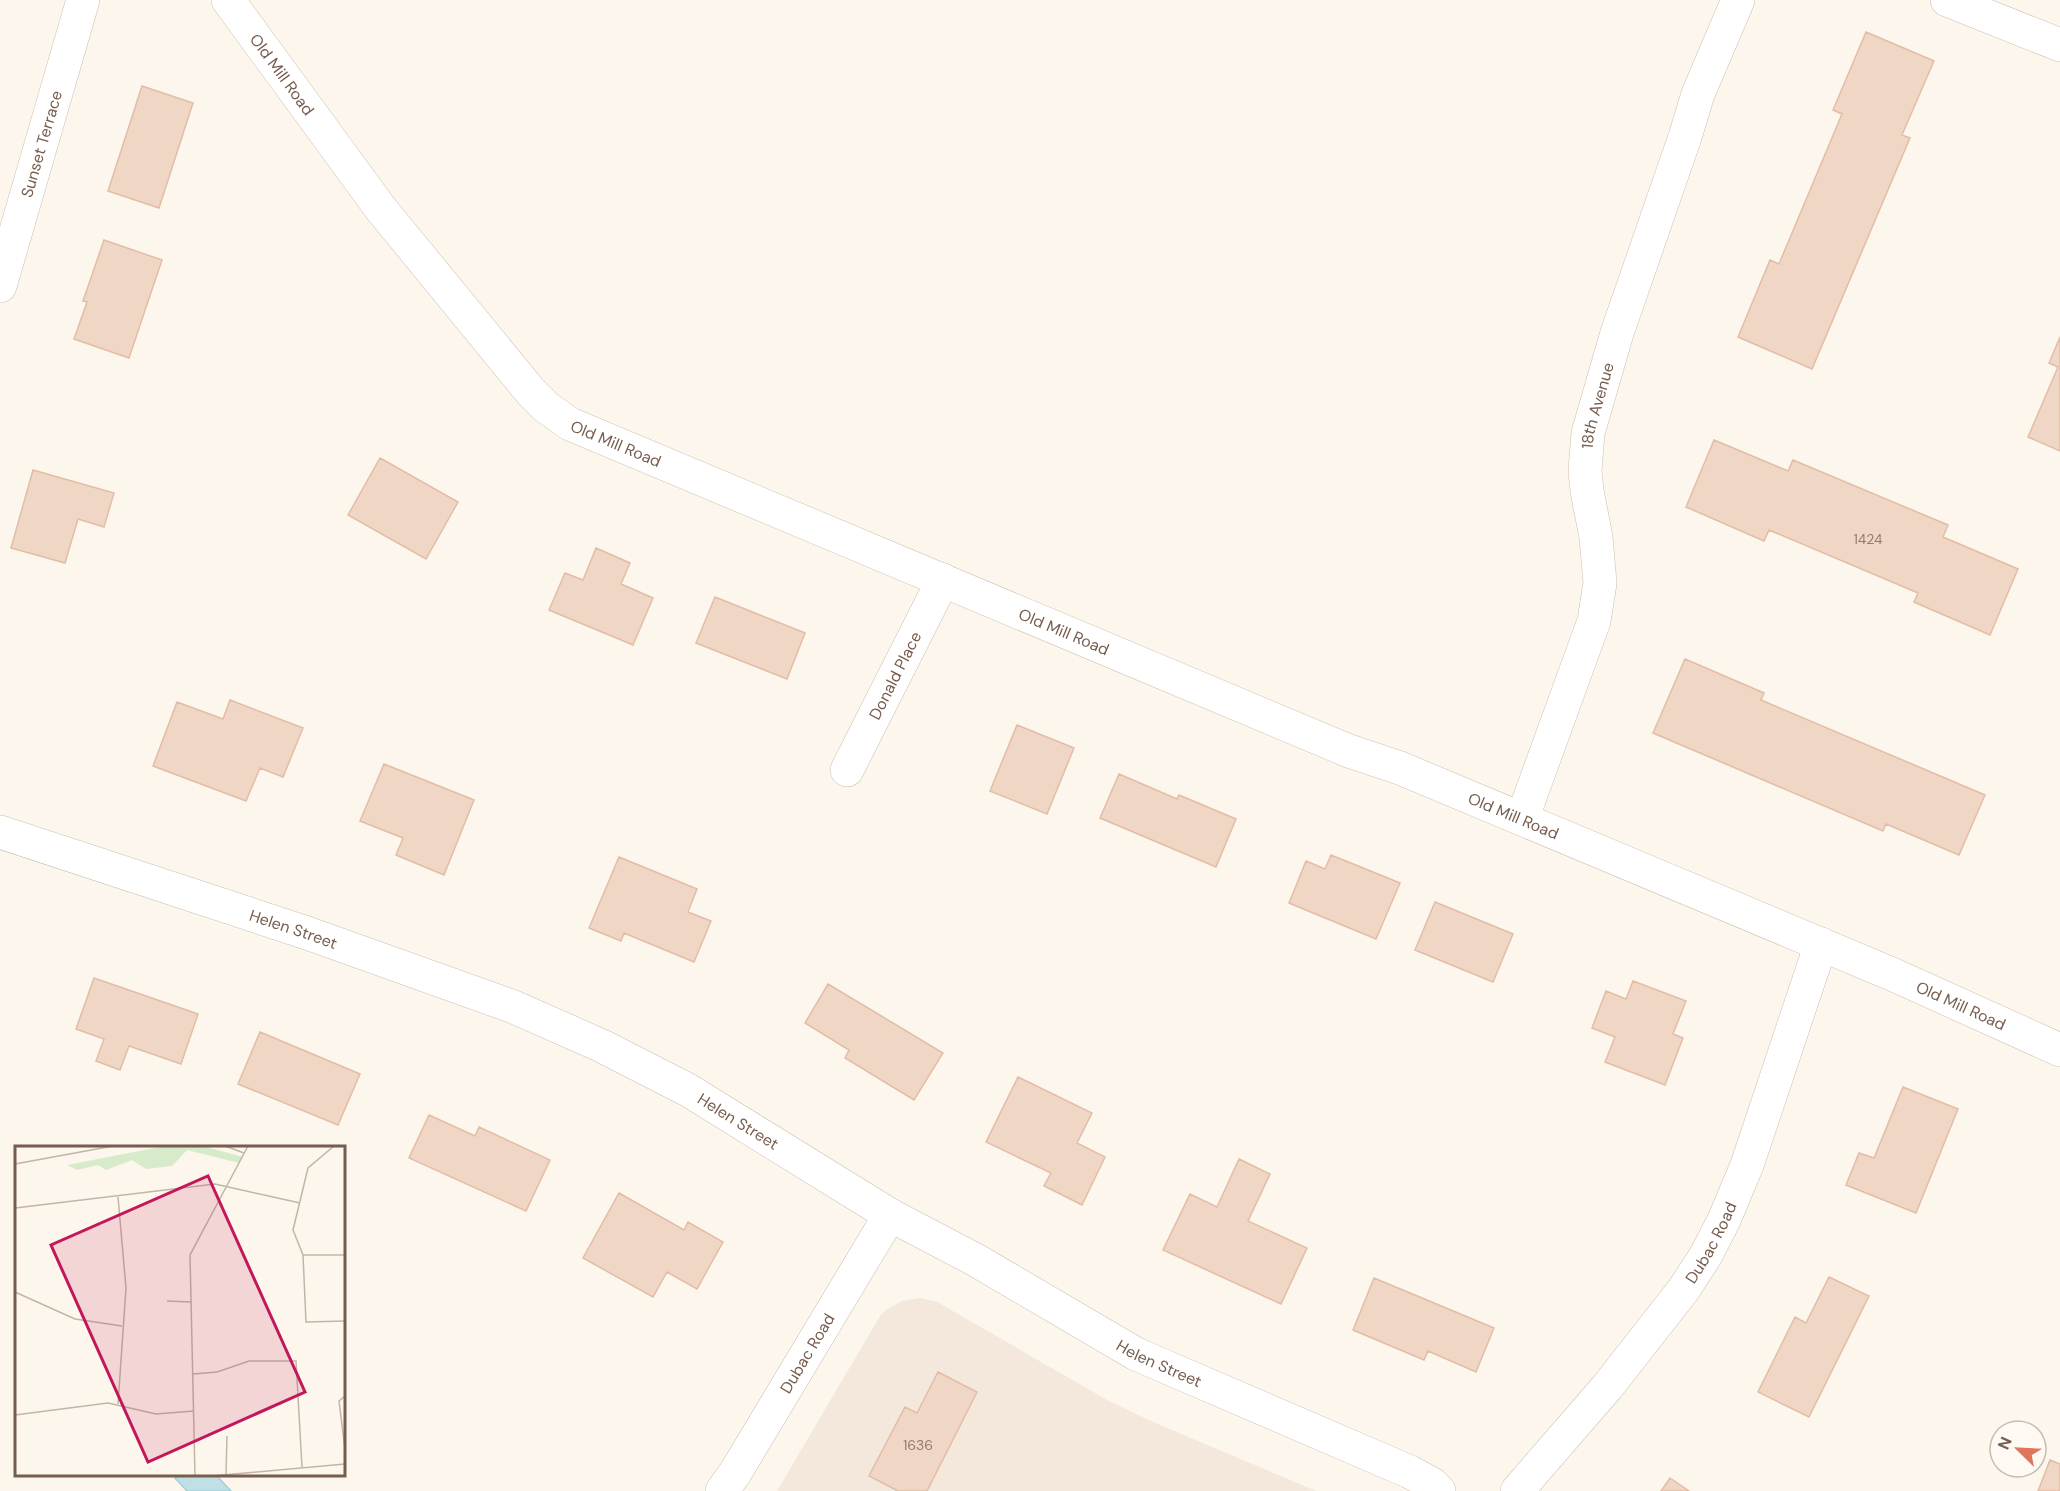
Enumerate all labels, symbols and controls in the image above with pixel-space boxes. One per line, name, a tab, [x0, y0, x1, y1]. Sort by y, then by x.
street label: Old Mill Road	[245, 29, 319, 120]
street label: Sunset Terrace	[16, 88, 67, 200]
street label: 18th Avenue	[1577, 360, 1619, 450]
street label: Old Mill Road	[567, 415, 664, 472]
house number: 1424	[1853, 530, 1883, 548]
street label: Old Mill Road	[1015, 603, 1112, 660]
street label: Donald Place	[864, 628, 926, 723]
street label: Old Mill Road	[1465, 788, 1562, 844]
street label: Helen Street	[247, 905, 340, 954]
street label: Old Mill Road	[1913, 976, 2009, 1035]
street label: Helen Street	[694, 1089, 782, 1155]
inset map	[15, 1146, 345, 1476]
street label: Dubac Road	[1680, 1199, 1741, 1287]
street label: Dubac Road	[775, 1310, 840, 1397]
street label: Helen Street	[1112, 1335, 1205, 1392]
north arrow	[1988, 1419, 2048, 1479]
text: N	[1993, 1434, 2017, 1453]
house number: 1636	[903, 1436, 933, 1454]

